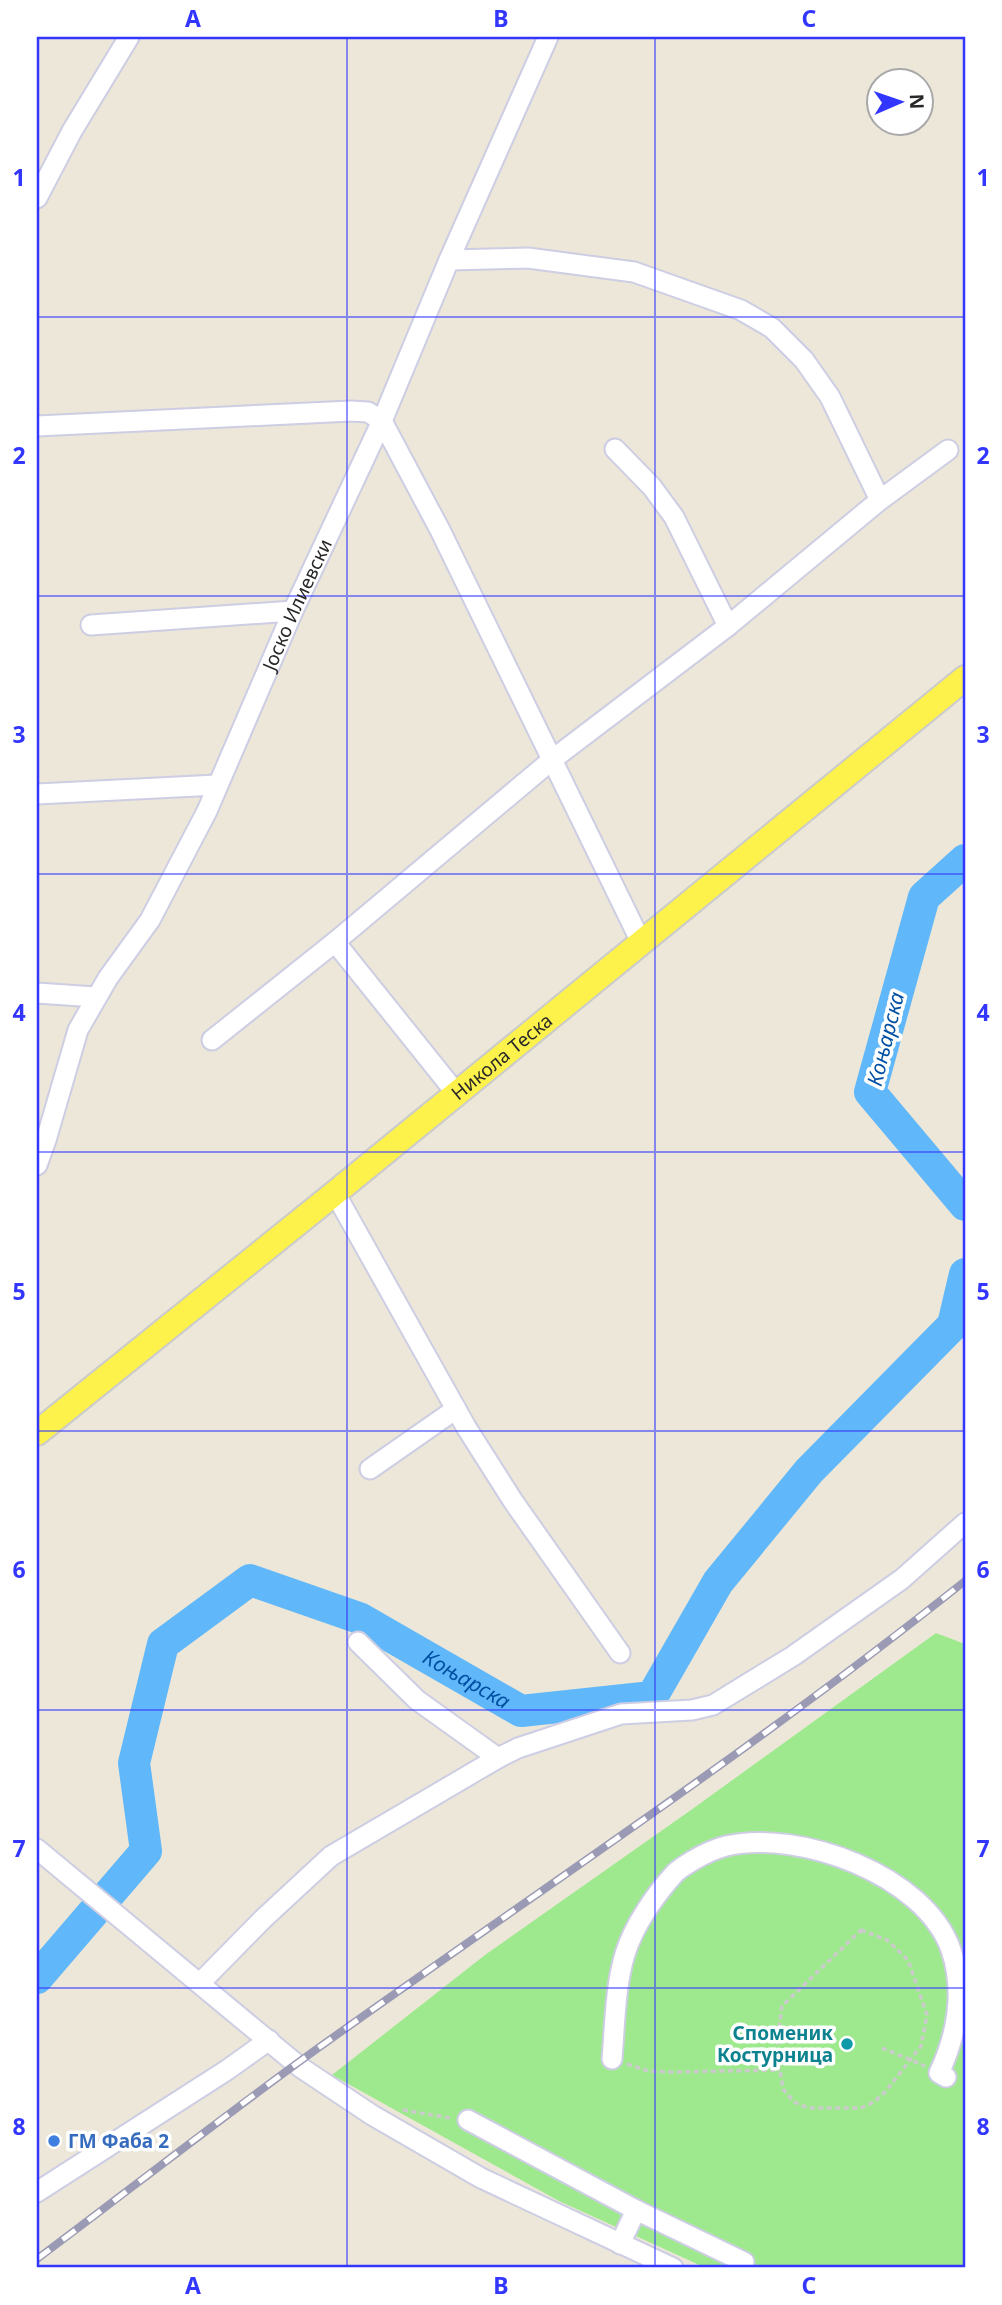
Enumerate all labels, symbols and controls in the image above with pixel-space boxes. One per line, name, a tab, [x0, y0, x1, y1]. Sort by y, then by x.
text: A	[185, 2, 201, 34]
text: B	[493, 2, 509, 34]
text: C	[802, 2, 817, 34]
north arrow	[866, 66, 936, 136]
text: N	[904, 93, 930, 110]
text: 1	[12, 161, 26, 193]
text: 1	[976, 161, 990, 193]
text: 2	[12, 439, 26, 471]
text: 2	[976, 439, 990, 471]
street label: Јоско Илиевски	[255, 535, 338, 676]
text: 3	[12, 718, 26, 750]
text: 3	[976, 718, 990, 750]
water label: Коњарска	[860, 989, 910, 1089]
text: 4	[12, 996, 26, 1028]
text: 4	[976, 996, 990, 1028]
street label: Никола Теска	[446, 1008, 558, 1106]
text: 5	[12, 1275, 26, 1307]
text: 5	[976, 1275, 990, 1307]
text: 6	[12, 1553, 26, 1585]
text: 6	[976, 1553, 990, 1585]
water label: Коњарска	[418, 1643, 516, 1715]
text: 7	[12, 1832, 26, 1864]
text: 7	[976, 1832, 990, 1864]
place label: Споменик Костурница	[717, 2020, 833, 2068]
marker: Споменик Костурница	[839, 2036, 855, 2052]
text: 8	[12, 2110, 26, 2142]
text: 8	[976, 2110, 990, 2142]
place label: ГМ Фаба 2	[68, 2128, 169, 2154]
marker: ГМ Фаба 2	[46, 2133, 62, 2149]
text: A	[185, 2269, 201, 2301]
text: B	[493, 2269, 509, 2301]
text: C	[802, 2269, 817, 2301]

